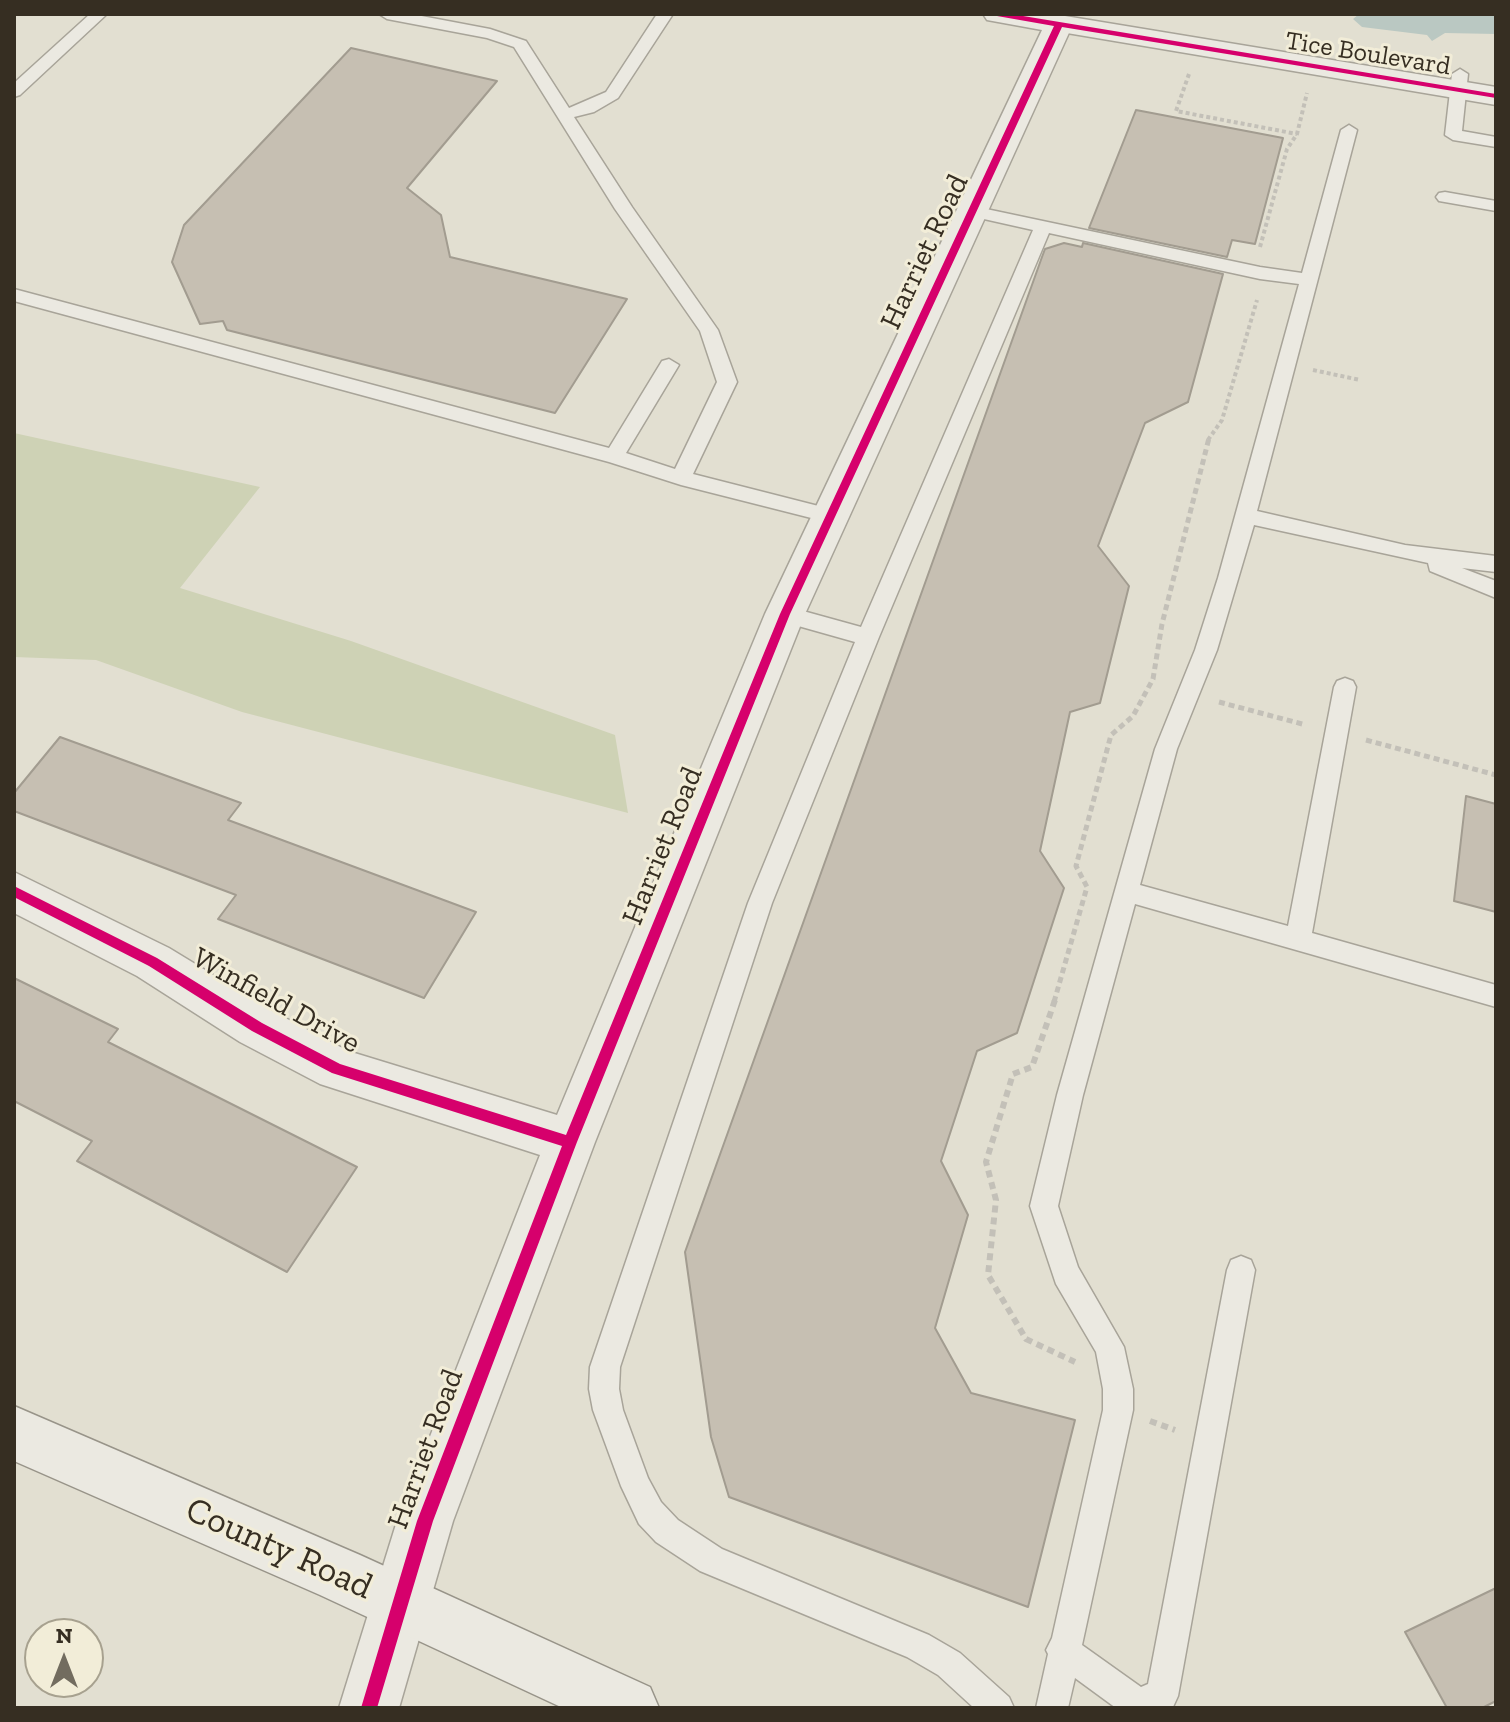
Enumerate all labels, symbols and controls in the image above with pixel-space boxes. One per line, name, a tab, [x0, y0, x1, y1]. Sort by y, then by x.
street label: Tice Boulevard	[1283, 26, 1453, 82]
street label: Harriet Road	[873, 169, 977, 335]
street label: Harriet Road	[615, 762, 711, 930]
street label: Winfield Drive	[186, 940, 366, 1062]
street label: Harriet Road	[381, 1364, 471, 1534]
street label: County Road	[179, 1489, 379, 1609]
north arrow	[24, 1618, 104, 1698]
text: N	[56, 1622, 72, 1649]

